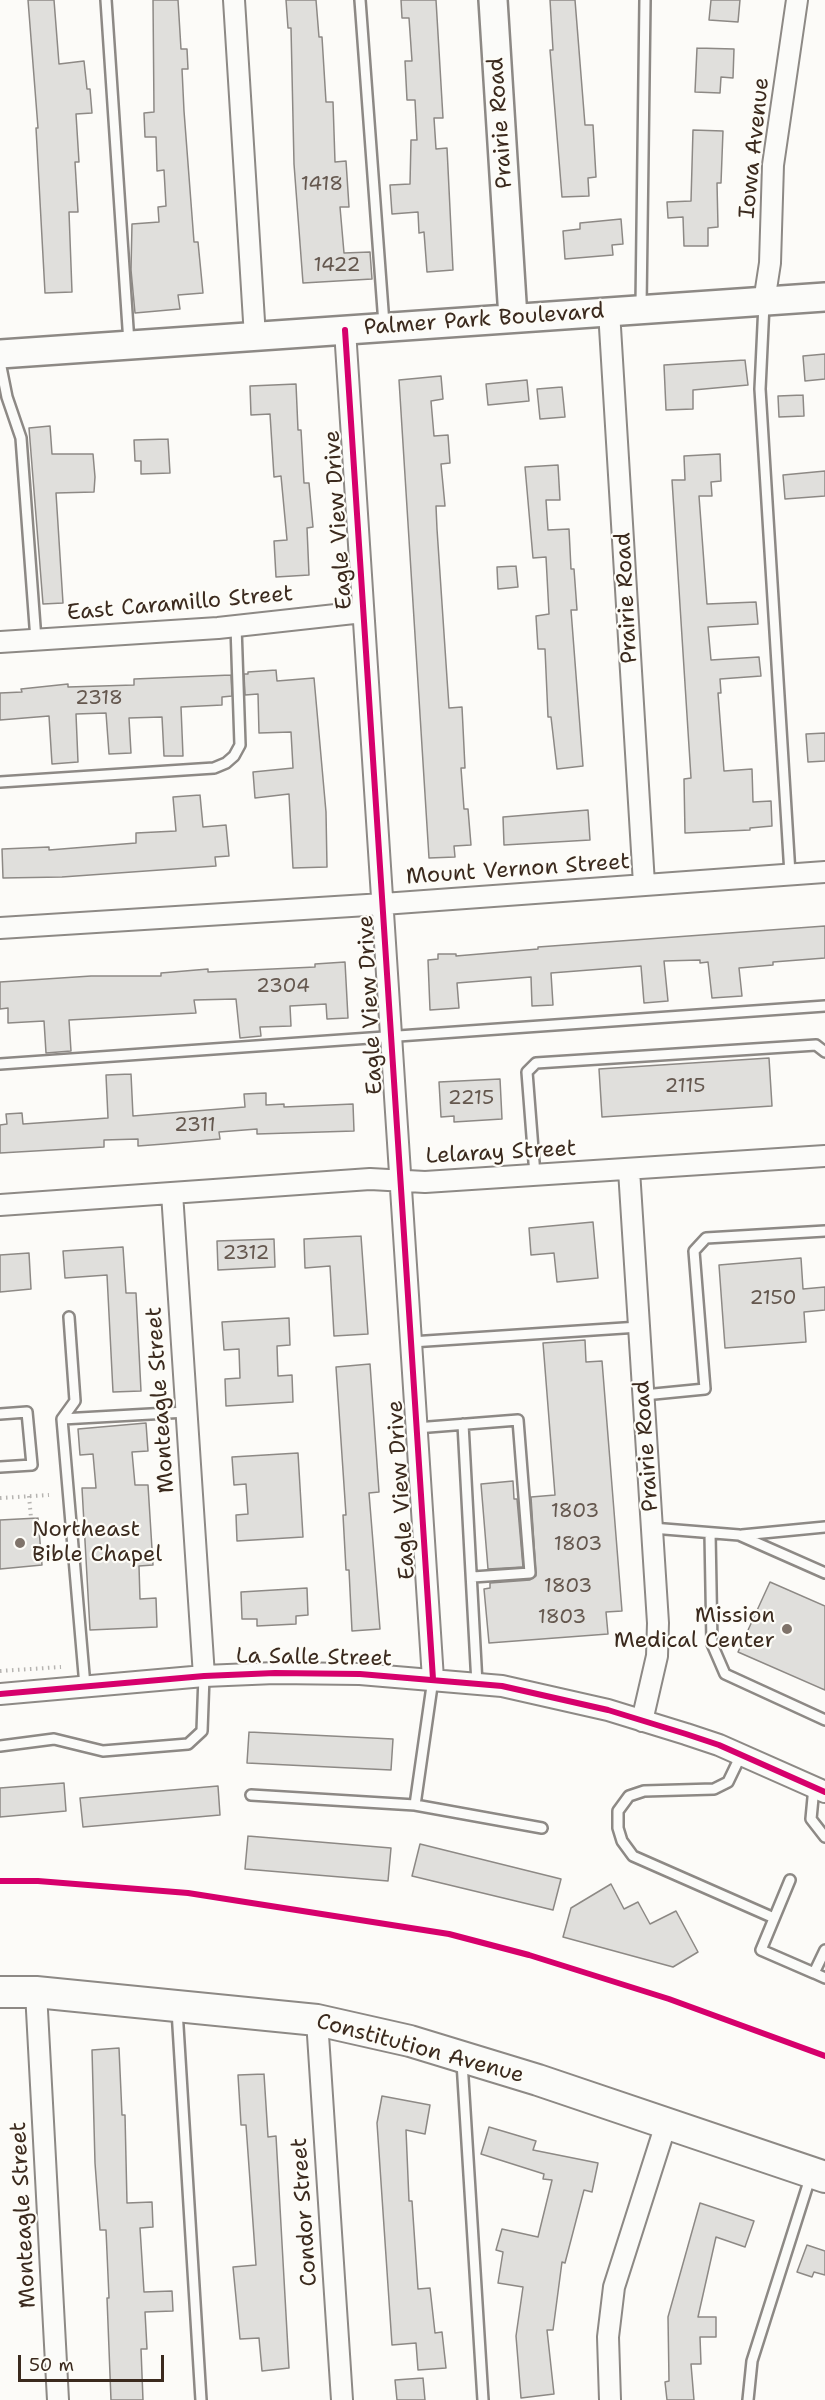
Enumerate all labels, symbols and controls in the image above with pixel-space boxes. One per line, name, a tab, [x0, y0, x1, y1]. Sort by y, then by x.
street label: Prairie Road	[483, 56, 519, 190]
street label: Iowa Avenue	[734, 76, 776, 220]
house number: 1418	[301, 173, 343, 197]
house number: 1422	[313, 254, 361, 278]
street label: Palmer Park Boulevard	[363, 298, 605, 342]
street label: Eagle View Drive	[320, 429, 358, 611]
street label: Prairie Road	[610, 532, 644, 664]
street label: East Caramillo Street	[66, 581, 294, 627]
house number: 2318	[75, 687, 123, 711]
street label: Mount Vernon Street	[405, 849, 631, 891]
street label: Eagle View Drive	[353, 914, 389, 1096]
house number: 2304	[256, 975, 310, 999]
house number: 2115	[665, 1075, 705, 1099]
house number: 2215	[448, 1087, 494, 1111]
house number: 2311	[174, 1114, 216, 1138]
street label: Lelaray Street	[425, 1136, 577, 1170]
house number: 2312	[222, 1242, 270, 1266]
house number: 2150	[749, 1287, 797, 1311]
street label: Monteagle Street	[141, 1306, 181, 1494]
street label: Prairie Road	[629, 1379, 665, 1513]
street label: Eagle View Drive	[383, 1399, 421, 1581]
house number: 1803	[551, 1500, 599, 1524]
place label: Northeast Bible Chapel	[32, 1517, 162, 1568]
house number: 1803	[554, 1533, 602, 1557]
marker: Northeast Bible Chapel	[13, 1536, 27, 1550]
house number: 1803	[544, 1575, 592, 1599]
place label: Mission Medical Center	[614, 1603, 775, 1654]
house number: 1803	[538, 1606, 586, 1630]
marker: Mission Medical Center	[780, 1622, 794, 1636]
street label: La Salle Street	[236, 1643, 392, 1673]
street label: Constitution Avenue	[313, 2009, 527, 2089]
street label: Monteagle Street	[6, 2121, 42, 2309]
street label: Condor Street	[287, 2137, 323, 2287]
scale bar	[21, 2343, 166, 2381]
text: 50 m	[29, 2353, 74, 2377]

